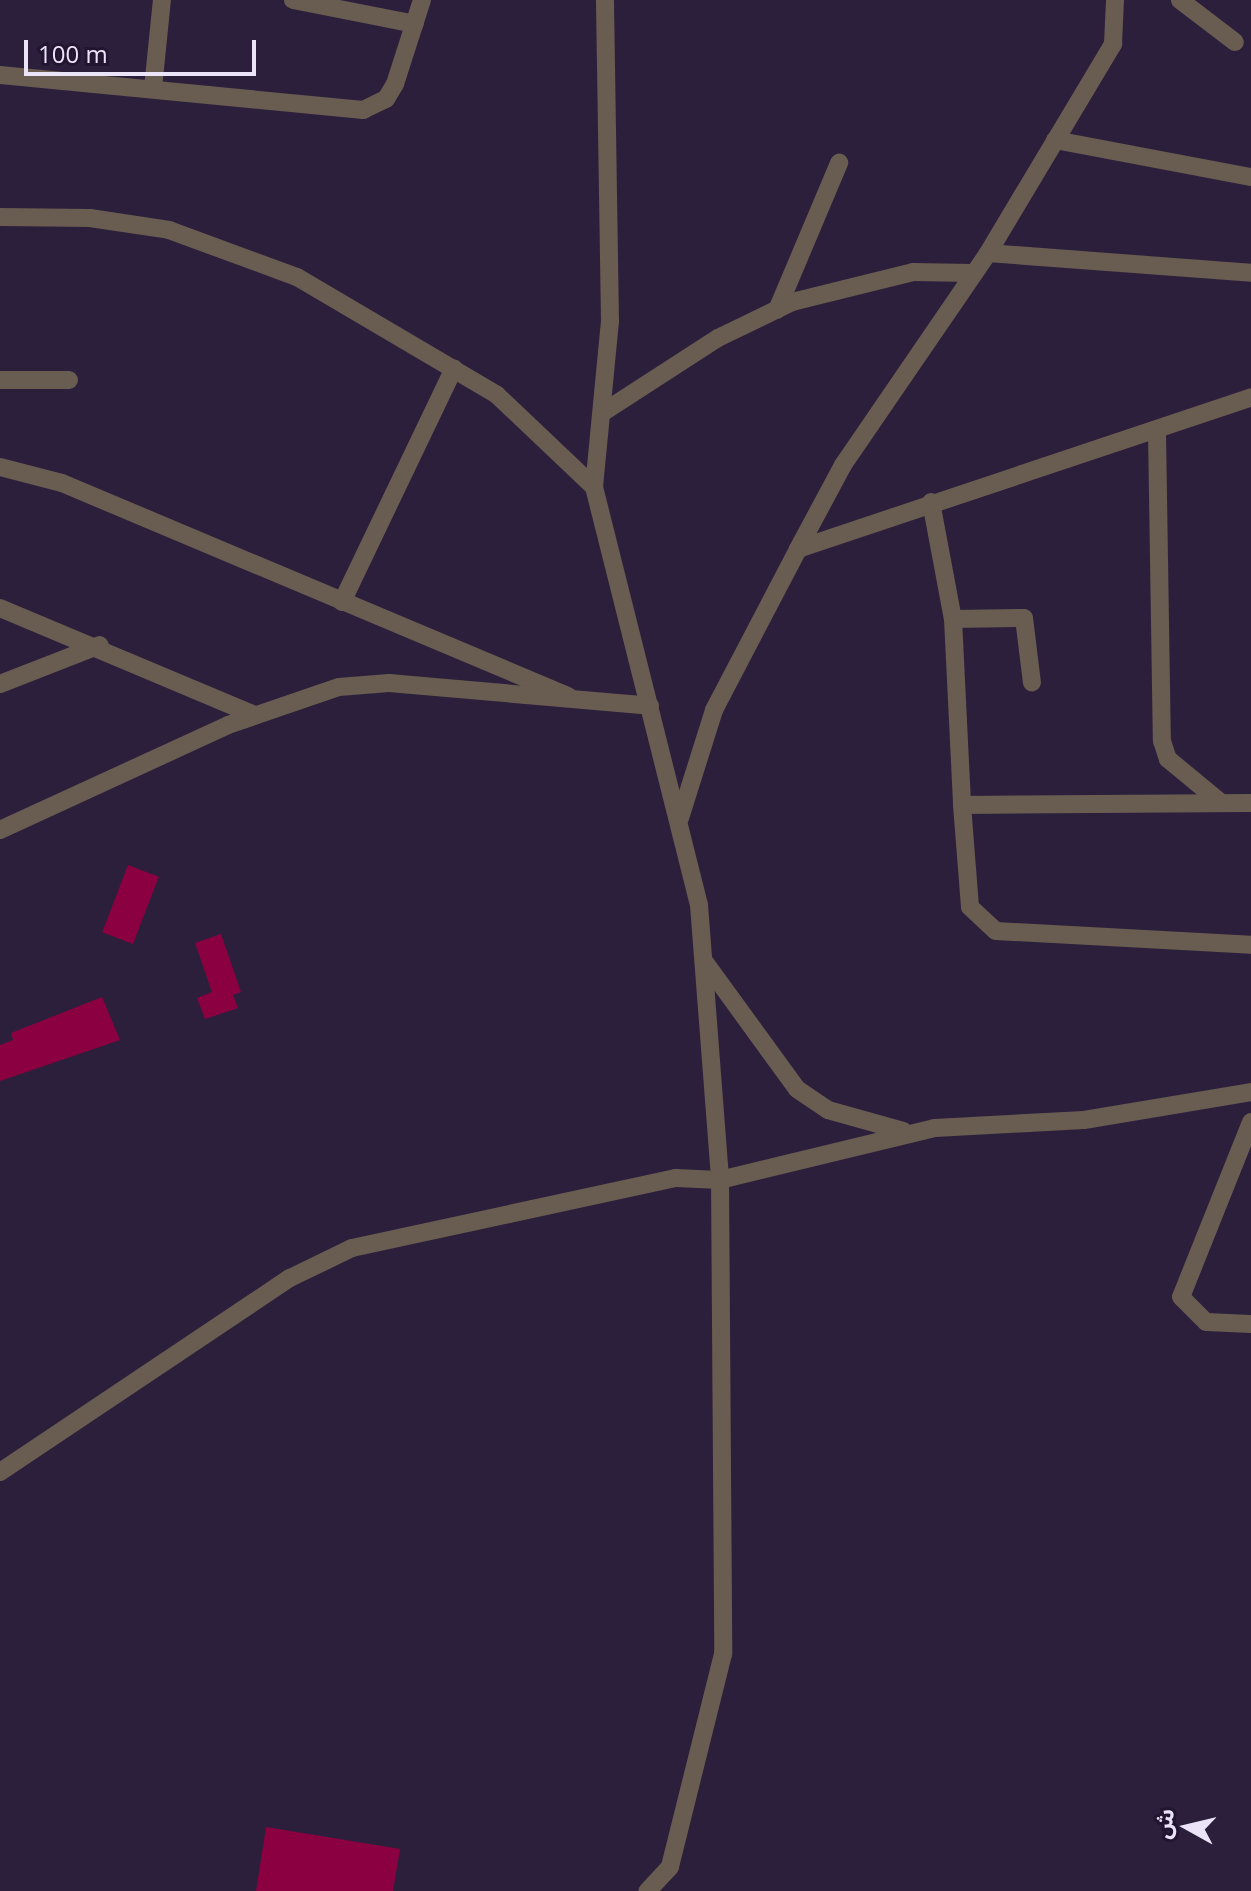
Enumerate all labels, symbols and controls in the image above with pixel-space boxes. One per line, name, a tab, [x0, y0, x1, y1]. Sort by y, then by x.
scale bar	[28, 24, 260, 74]
text: 100 m	[38, 37, 108, 70]
north arrow	[1147, 1787, 1227, 1867]
text: ش	[1146, 1807, 1180, 1841]

